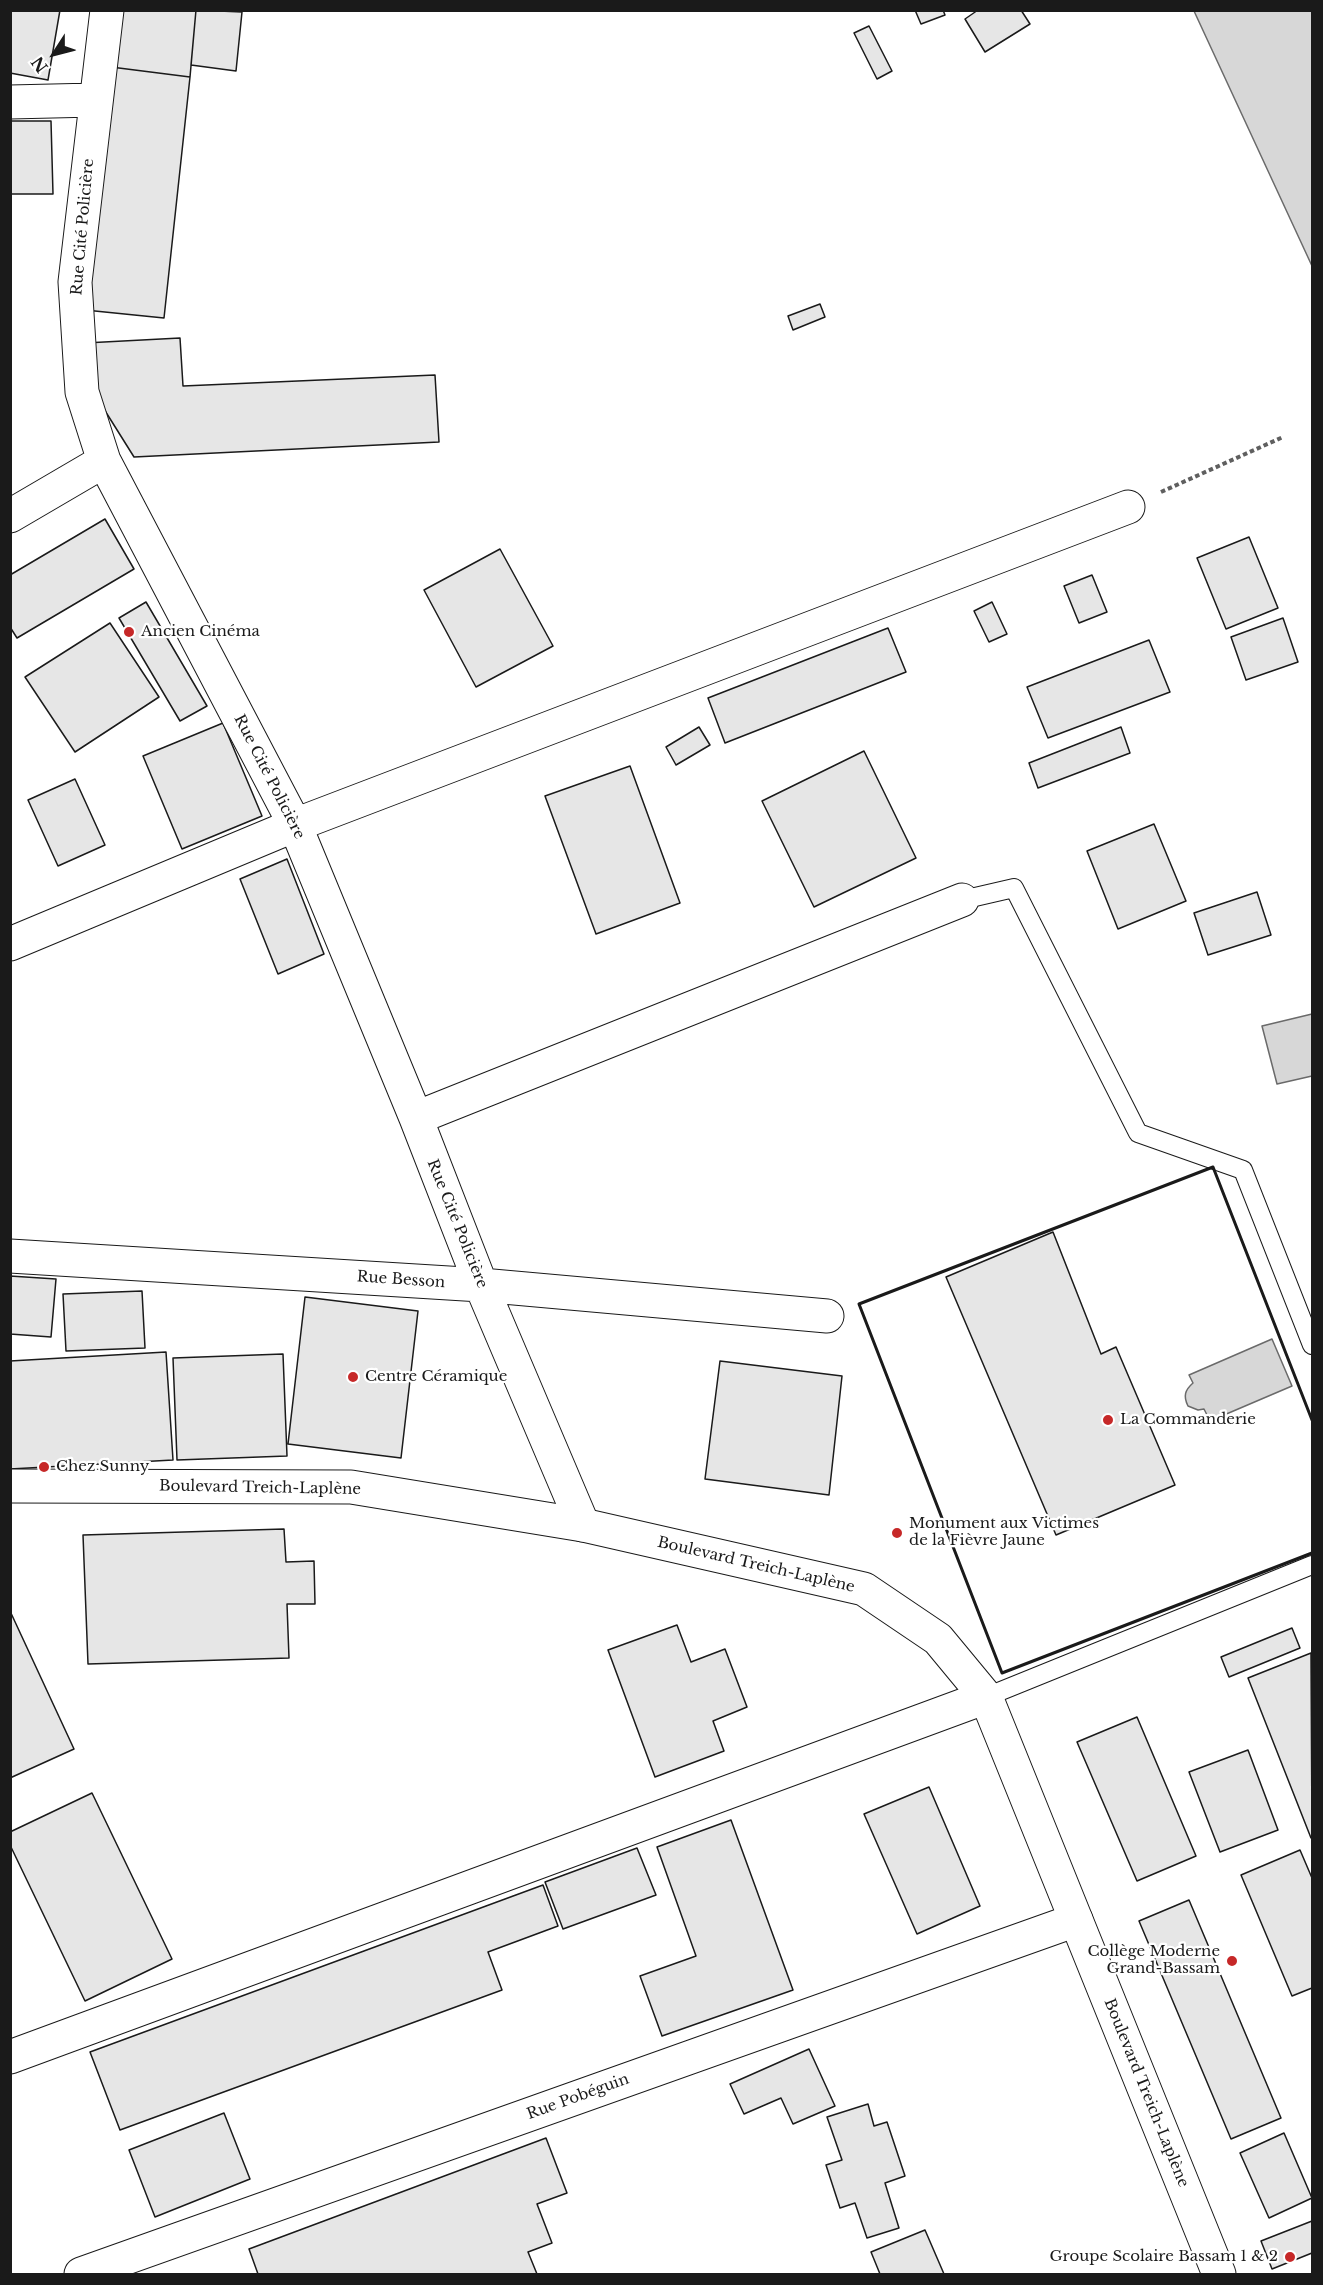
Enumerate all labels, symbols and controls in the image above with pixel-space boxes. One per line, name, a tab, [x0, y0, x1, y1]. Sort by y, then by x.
north arrow	[24, 24, 84, 84]
text: N	[27, 53, 52, 77]
street label: Rue Cité Policière	[68, 158, 98, 296]
place label: Ancien Cinéma	[141, 623, 260, 641]
marker: Ancien Cinéma	[122, 625, 136, 639]
street label: Rue Cité Policière	[230, 712, 308, 842]
street label: Rue Cité Policière	[423, 1157, 491, 1291]
street label: Rue Besson	[356, 1268, 446, 1292]
place label: Centre Céramique	[365, 1368, 507, 1386]
marker: Centre Céramique	[346, 1370, 360, 1384]
place label: La Commanderie	[1120, 1411, 1256, 1429]
marker: La Commanderie	[1101, 1413, 1115, 1427]
place label: Chez Sunny	[56, 1458, 149, 1476]
marker: Chez Sunny	[37, 1460, 51, 1474]
street label: Boulevard Treich-Laplène	[159, 1477, 361, 1499]
place label: Monument aux Victimes de la Fièvre Jaune	[909, 1515, 1099, 1550]
marker: Monument aux Victimes de la Fièvre Jaune	[890, 1526, 904, 1540]
street label: Boulevard Treich-Laplène	[656, 1534, 856, 1596]
place label: Collège Moderne Grand-Bassam	[1087, 1943, 1220, 1978]
marker: Collège Moderne Grand-Bassam	[1225, 1954, 1239, 1968]
street label: Boulevard Treich-Laplène	[1100, 1996, 1192, 2190]
street label: Rue Pobéguin	[524, 2070, 632, 2124]
place label: Groupe Scolaire Bassam 1 & 2	[1049, 2248, 1278, 2266]
marker: Groupe Scolaire Bassam 1 & 2	[1283, 2250, 1297, 2264]

